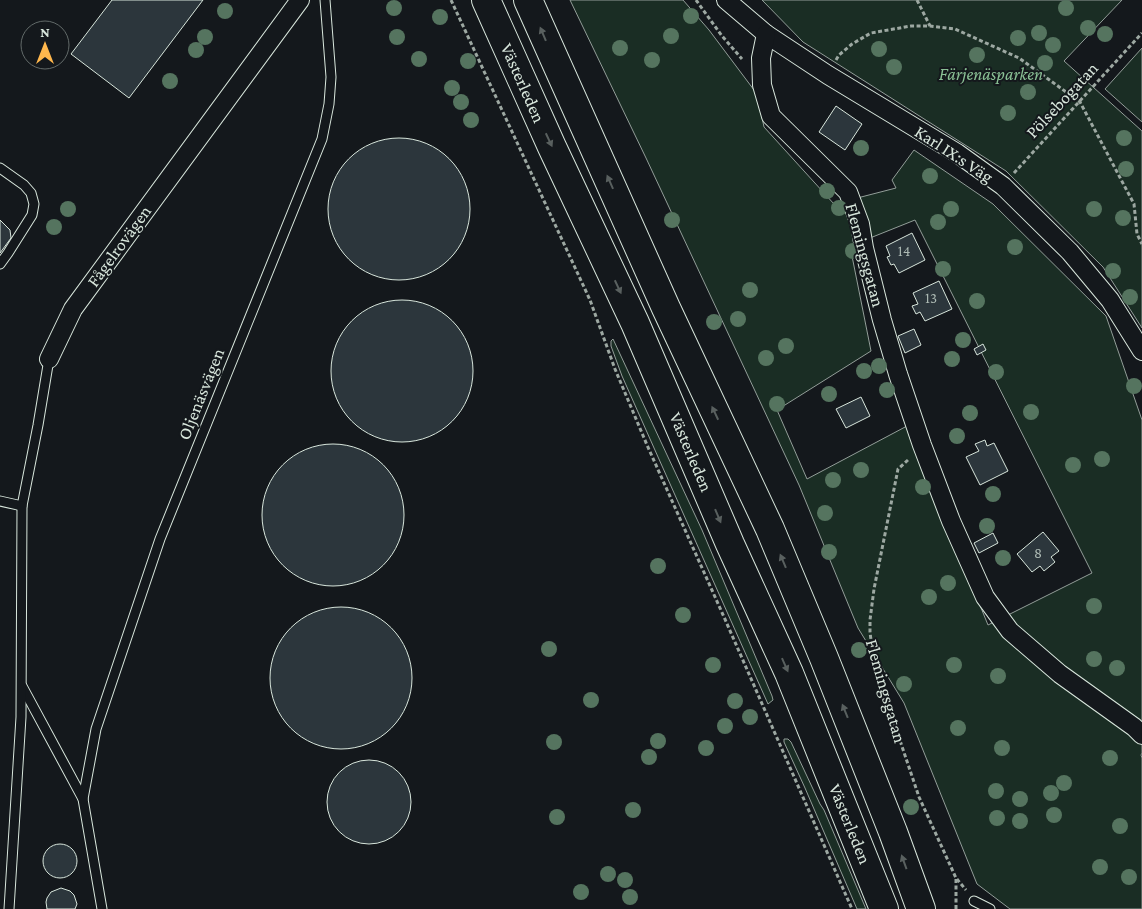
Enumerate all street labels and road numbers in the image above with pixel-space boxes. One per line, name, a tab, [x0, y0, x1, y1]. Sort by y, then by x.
street label: Västerleden	[497, 40, 549, 126]
street label: Pölsebogatan	[1022, 58, 1102, 142]
street label: Karl IX:s Väg	[911, 121, 997, 187]
street label: Fågelrovägen	[83, 201, 155, 291]
street label: Flemingsgatan	[842, 201, 889, 310]
street label: Oljenäsvägen	[174, 345, 229, 443]
street label: Västerleden	[665, 409, 717, 495]
street label: Flemingsgatan	[862, 637, 910, 745]
street label: Västerleden	[825, 781, 875, 867]

